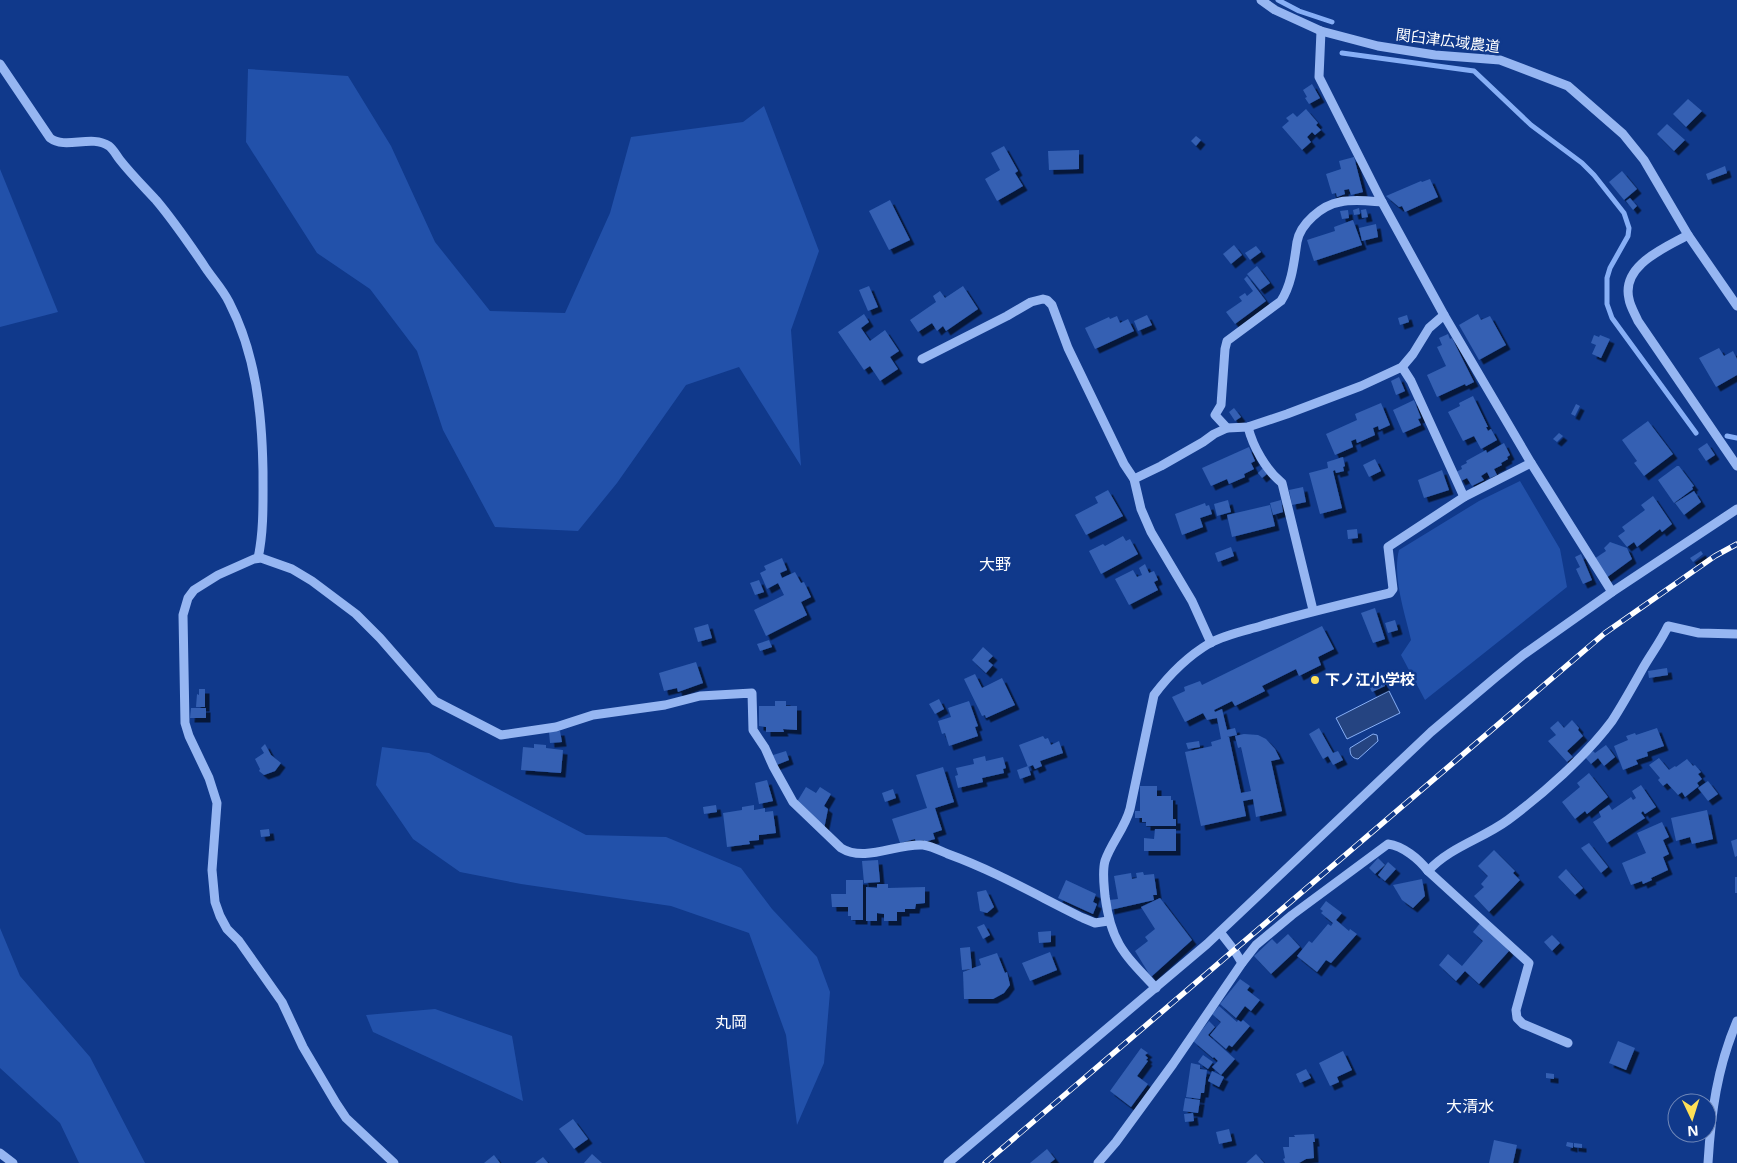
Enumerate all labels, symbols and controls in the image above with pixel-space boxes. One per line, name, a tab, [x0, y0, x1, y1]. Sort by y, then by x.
street label: 関臼津広域農道	[1395, 24, 1501, 56]
district label: 大野	[979, 553, 1011, 575]
place label: 下ノ江小学校	[1325, 669, 1415, 689]
marker: 下ノ江小学校	[1309, 674, 1321, 686]
district label: 丸岡	[715, 1011, 747, 1033]
north arrow	[1667, 1093, 1717, 1143]
district label: 大清水	[1446, 1095, 1494, 1117]
text: N	[1687, 1122, 1699, 1141]

